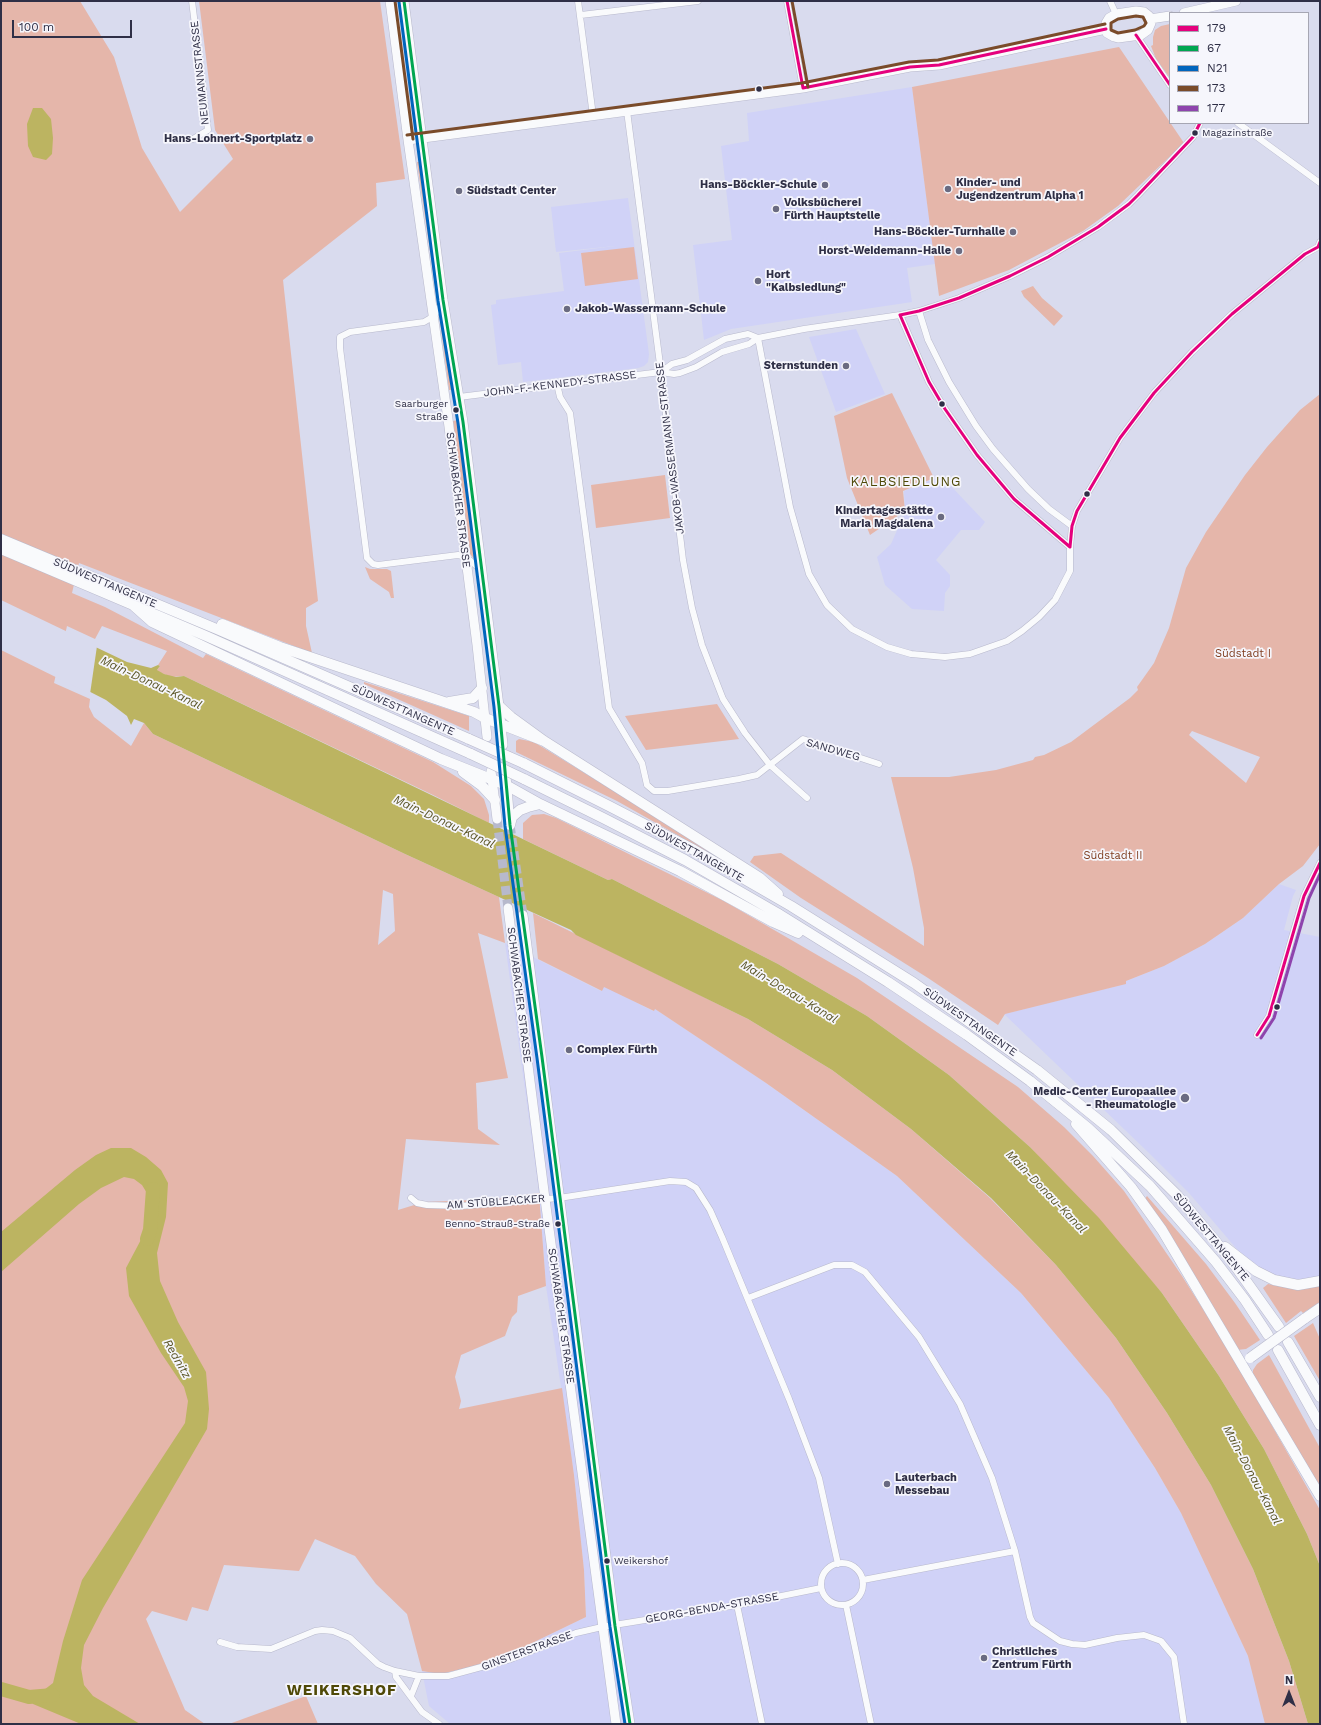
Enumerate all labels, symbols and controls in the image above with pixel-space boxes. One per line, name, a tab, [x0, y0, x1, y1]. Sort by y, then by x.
scale bar	[14, 12, 134, 38]
legend	[1169, 12, 1309, 124]
text: 100 m	[19, 20, 54, 34]
street label: NEUMANNSTRASSE	[188, 20, 212, 126]
text: 179	[1207, 21, 1226, 35]
text: 67	[1207, 41, 1221, 55]
text: N21	[1207, 61, 1227, 75]
text: 173	[1207, 81, 1225, 95]
unlabelled marker	[754, 84, 764, 94]
text: 177	[1207, 101, 1225, 115]
place label: Magazinstraße	[1202, 127, 1272, 139]
marker: Magazinstraße	[1190, 128, 1200, 138]
place label: Hans-Lohnert-Sportplatz	[164, 132, 302, 146]
marker: Hans-Lohnert-Sportplatz	[305, 134, 315, 144]
place label: Kinder- und Jugendzentrum Alpha 1	[956, 176, 1083, 202]
place label: Hans-Böckler-Schule	[700, 178, 817, 192]
marker: Hans-Böckler-Schule	[820, 180, 830, 190]
place label: Südstadt Center	[467, 184, 556, 198]
marker: Kinder- und Jugendzentrum Alpha 1	[943, 184, 953, 194]
marker: Südstadt Center	[454, 186, 464, 196]
place label: Volksbücherei Fürth Hauptstelle	[784, 196, 880, 222]
marker: Volksbücherei Fürth Hauptstelle	[771, 204, 781, 214]
place label: Hans-Böckler-Turnhalle	[874, 225, 1005, 239]
marker: Hans-Böckler-Turnhalle	[1008, 227, 1018, 237]
place label: Horst-Weidemann-Halle	[819, 244, 951, 258]
marker: Horst-Weidemann-Halle	[954, 246, 964, 256]
place label: Hort "Kalbsiedlung"	[766, 268, 846, 294]
marker: Hort "Kalbsiedlung"	[753, 276, 763, 286]
place label: Jakob-Wassermann-Schule	[575, 302, 726, 316]
marker: Jakob-Wassermann-Schule	[562, 304, 572, 314]
place label: Sternstunden	[764, 359, 838, 373]
street label: JAKOB-WASSERMANN-STRASSE	[653, 361, 687, 535]
marker: Sternstunden	[841, 361, 851, 371]
street label: JOHN-F.-KENNEDY-STRASSE	[483, 368, 637, 400]
place label: Saarburger Straße	[395, 398, 448, 422]
unlabelled marker	[937, 399, 947, 409]
marker: Saarburger Straße	[451, 405, 461, 415]
street label: SCHWABACHER STRASSE	[443, 431, 473, 569]
district label: KALBSIEDLUNG	[851, 474, 961, 490]
unlabelled marker	[1082, 489, 1092, 499]
place label: Kindertagesstätte Maria Magdalena	[835, 504, 933, 530]
marker: Kindertagesstätte Maria Magdalena	[936, 512, 946, 522]
street label: SÜDWESTTANGENTE	[51, 555, 159, 611]
park label: Südstadt I	[1215, 647, 1271, 661]
water label: Main-Donau-Kanal	[98, 653, 204, 713]
street label: SÜDWESTTANGENTE	[349, 681, 457, 739]
street label: SANDWEG	[804, 736, 862, 764]
water label: Main-Donau-Kanal	[391, 792, 497, 852]
street label: SÜDWESTTANGENTE	[642, 819, 746, 885]
park label: Südstadt II	[1083, 849, 1143, 863]
street label: SCHWABACHER STRASSE	[504, 926, 534, 1064]
water label: Main-Donau-Kanal	[738, 958, 840, 1026]
street label: SÜDWESTTANGENTE	[921, 985, 1019, 1059]
unlabelled marker	[1272, 1002, 1282, 1012]
place label: Complex Fürth	[577, 1043, 657, 1057]
marker: Complex Fürth	[564, 1045, 574, 1055]
place label: Medic-Center Europaallee - Rheumatologie	[1033, 1085, 1176, 1111]
marker: Medic-Center Europaallee - Rheumatologie	[1179, 1092, 1191, 1104]
water label: Main-Donau-Kanal	[1003, 1147, 1089, 1237]
street label: SÜDWESTTANGENTE	[1170, 1190, 1252, 1284]
street label: AM STÜBLEACKER	[446, 1192, 546, 1212]
place label: Benno-Strauß-Straße	[445, 1218, 550, 1230]
marker: Benno-Strauß-Straße	[553, 1219, 563, 1229]
street label: SCHWABACHER STRASSE	[545, 1247, 577, 1385]
water label: Rednitz	[160, 1337, 194, 1381]
water label: Main-Donau-Kanal	[1220, 1423, 1284, 1527]
place label: Lauterbach Messebau	[895, 1471, 957, 1497]
marker: Lauterbach Messebau	[882, 1479, 892, 1489]
place label: Weikershof	[614, 1555, 668, 1567]
marker: Weikershof	[602, 1556, 612, 1566]
street label: GEORG-BENDA-STRASSE	[644, 1590, 780, 1626]
street label: GINSTERSTRASSE	[480, 1628, 574, 1674]
place label: Christliches Zentrum Fürth	[992, 1645, 1072, 1671]
marker: Christliches Zentrum Fürth	[979, 1653, 989, 1663]
north arrow	[1269, 1673, 1309, 1713]
text: N	[1285, 1674, 1293, 1687]
district label: WEIKERSHOF	[287, 1682, 397, 1700]

